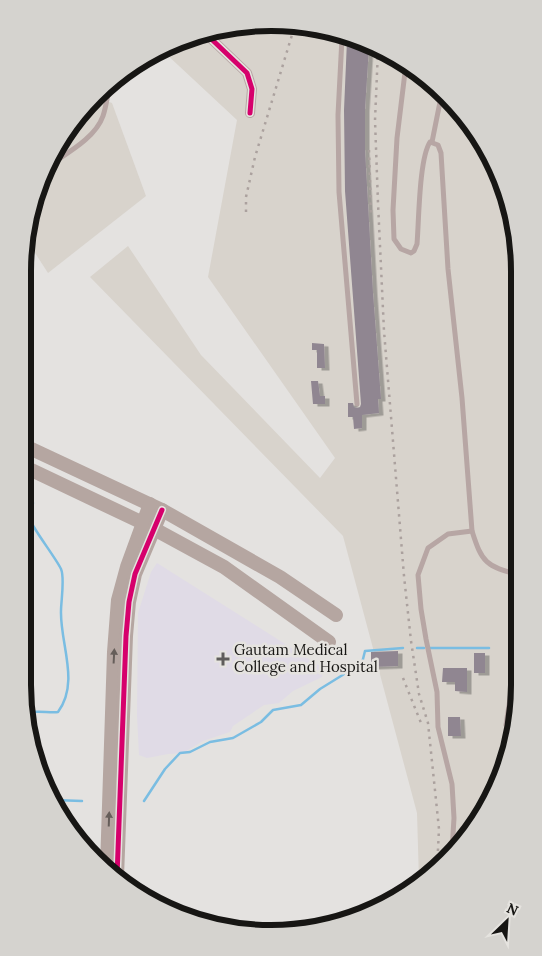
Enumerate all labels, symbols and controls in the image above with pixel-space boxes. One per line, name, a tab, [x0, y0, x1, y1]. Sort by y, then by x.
place label: Gautam Medical College and Hospital	[234, 640, 378, 676]
one-way arrow	[110, 648, 118, 664]
marker: Gautam Medical College and Hospital	[216, 652, 230, 666]
one-way arrow	[105, 810, 113, 826]
north arrow	[482, 896, 532, 946]
text: N	[504, 899, 521, 920]

